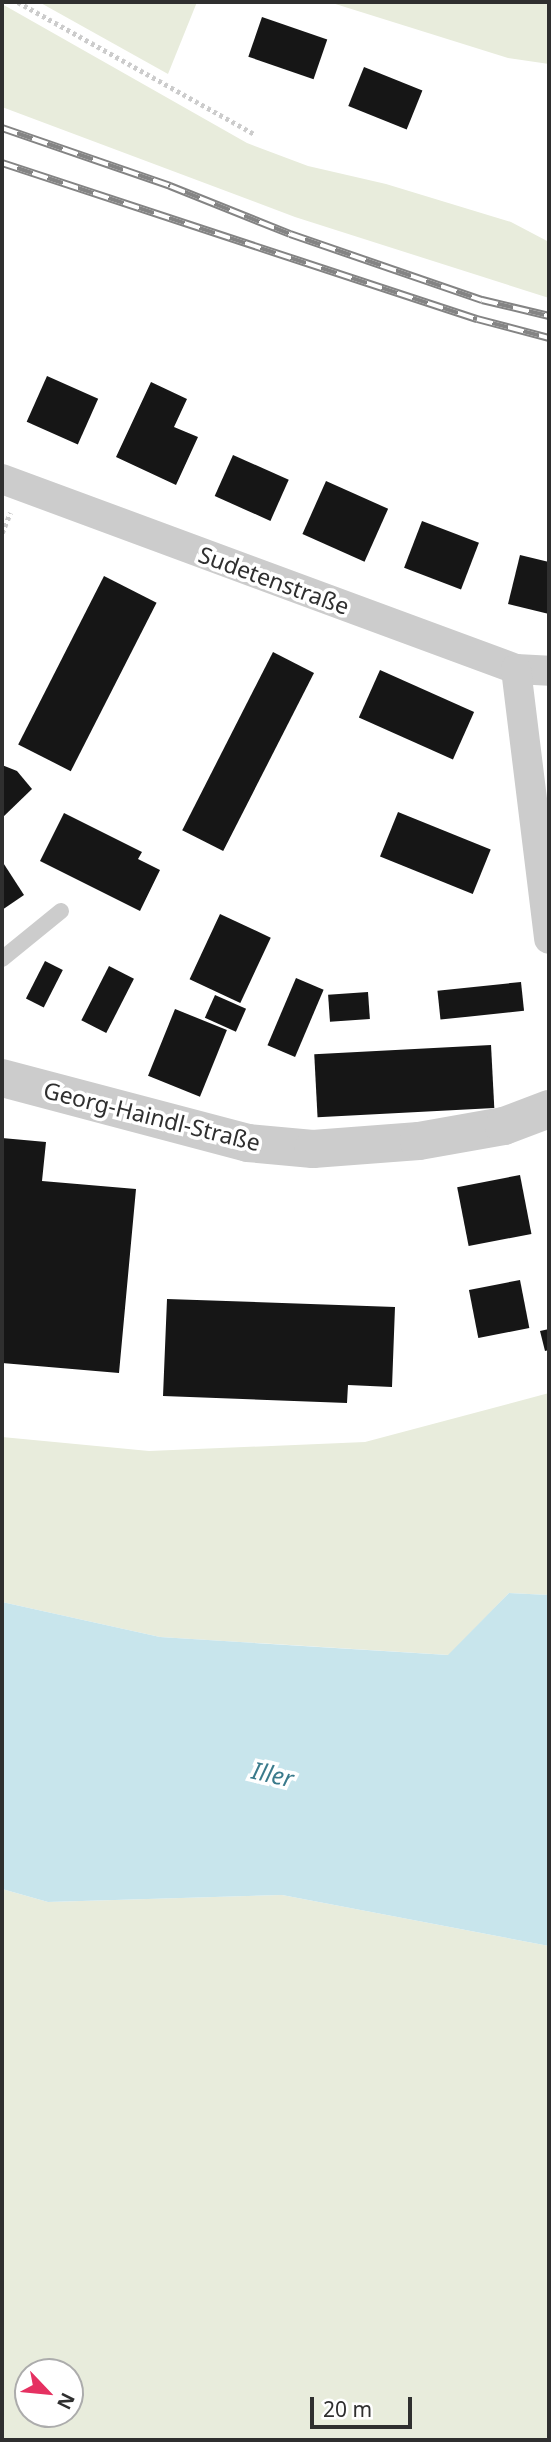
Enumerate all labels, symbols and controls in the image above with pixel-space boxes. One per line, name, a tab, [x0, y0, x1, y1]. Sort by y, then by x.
street label: Sudetenstraße	[195, 540, 353, 620]
street label: Georg-Haindl-Straße	[41, 1076, 263, 1156]
water label: Iller	[249, 1755, 297, 1793]
north arrow	[14, 2358, 84, 2428]
scale bar	[313, 2382, 414, 2426]
text: N	[51, 2389, 81, 2414]
text: 20 m	[323, 2395, 372, 2423]

